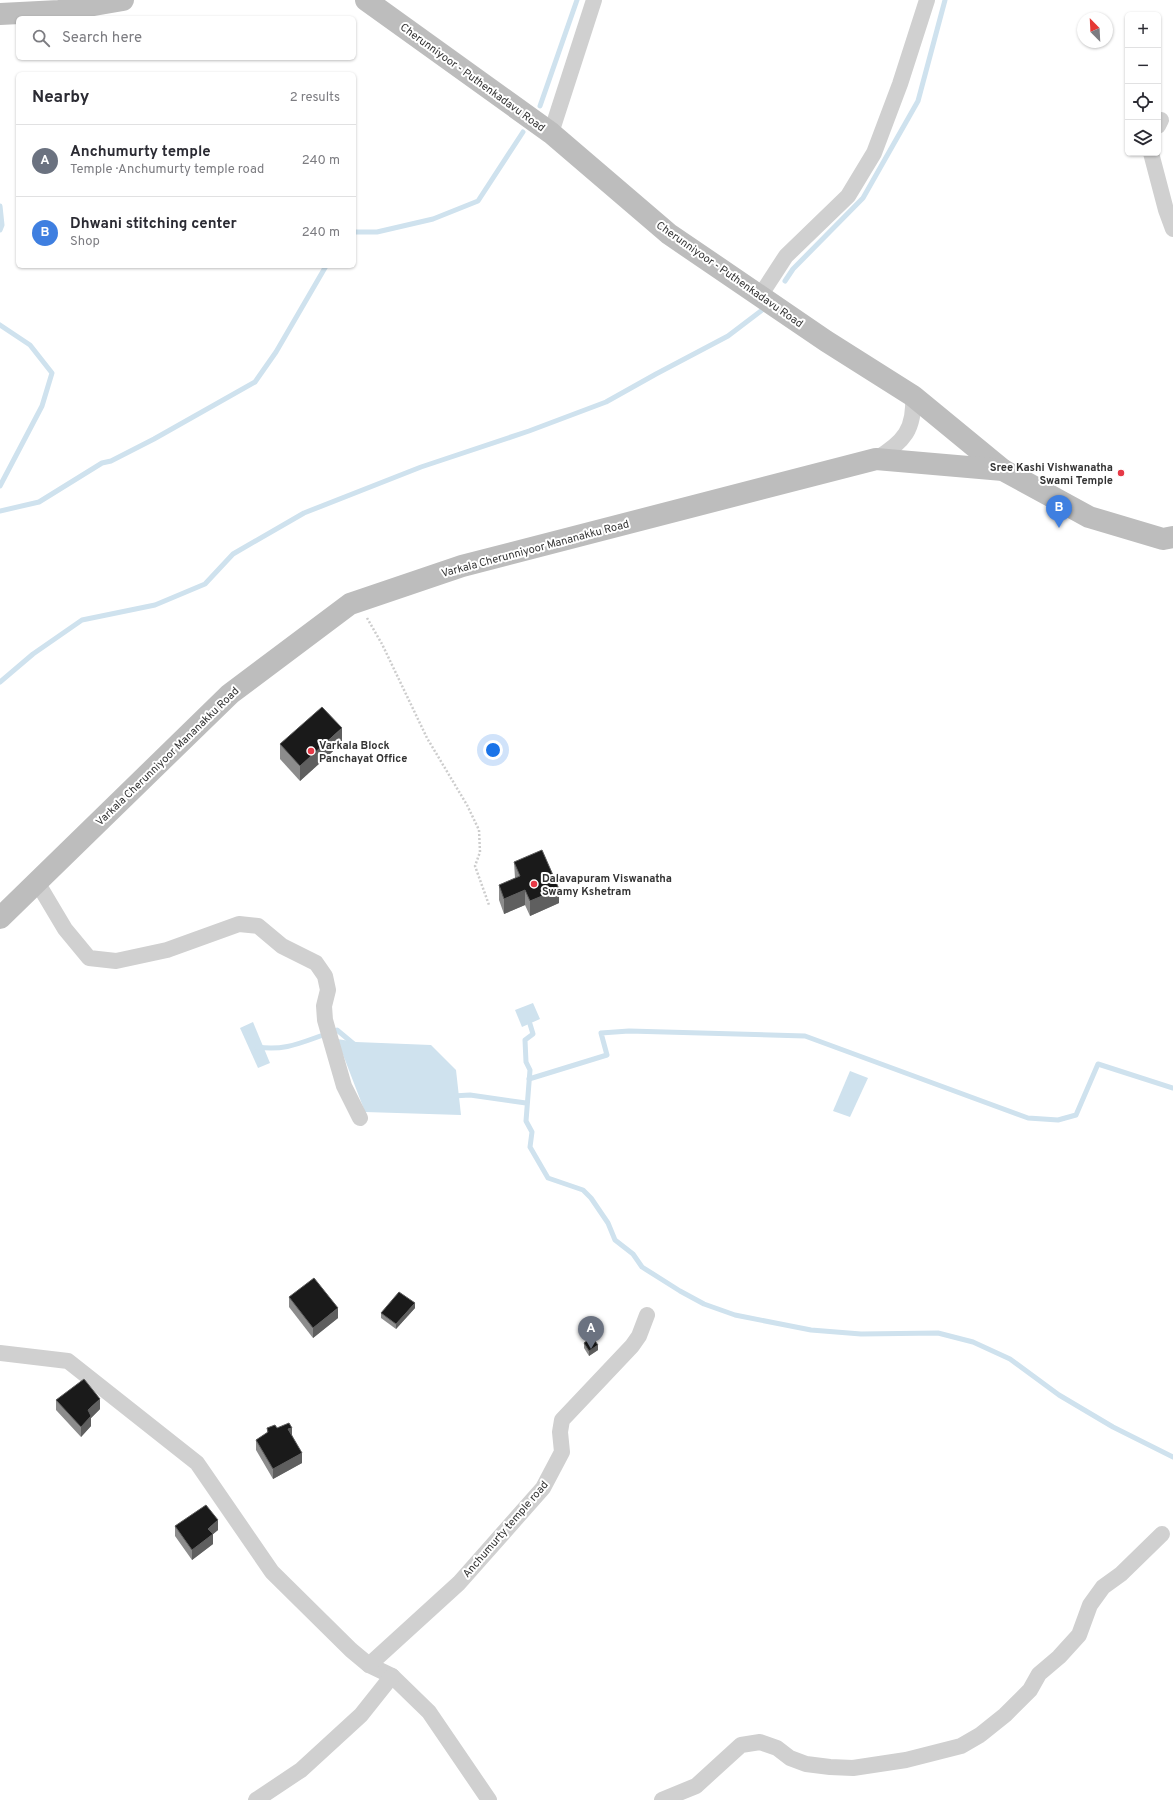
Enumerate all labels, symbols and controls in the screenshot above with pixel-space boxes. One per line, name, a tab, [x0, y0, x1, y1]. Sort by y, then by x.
north arrow	[1077, 12, 1113, 48]
map controls	[1125, 12, 1161, 156]
button: +	[1125, 12, 1161, 48]
search box	[16, 16, 356, 60]
street label: Cherunniyoor - Puthenkadavu Road	[397, 20, 548, 135]
icon: search	[30, 27, 52, 49]
text: Search here	[62, 29, 142, 48]
button: −	[1125, 48, 1161, 84]
button: locate	[1125, 84, 1161, 120]
text: Nearby	[32, 87, 89, 109]
text: 2 results	[290, 90, 340, 106]
button: layers	[1125, 120, 1161, 156]
text: Anchumurty temple	[70, 143, 211, 162]
text: A	[40, 153, 50, 169]
text: 240 m	[302, 153, 340, 169]
text: Temple · Anchumurty temple road	[70, 162, 264, 178]
text: Dhwani stitching center	[70, 215, 237, 234]
street label: Cherunniyoor - Puthenkadavu Road	[653, 219, 806, 331]
text: B	[41, 225, 49, 241]
text: 240 m	[302, 225, 340, 241]
text: Shop	[70, 234, 100, 250]
place label: Sree Kashi Vishwanatha Swami Temple	[990, 461, 1113, 488]
marker: Sree Kashi Vishwanatha Swami Temple	[1116, 468, 1126, 478]
pin: B	[1046, 495, 1072, 528]
street label: Varkala Cherunniyoor Mananakku Road	[440, 517, 631, 581]
street label: Varkala Cherunniyoor Mananakku Road	[93, 684, 242, 829]
place label: Varkala Block Panchayat Office	[319, 739, 407, 766]
your location	[483, 740, 503, 760]
marker: Varkala Block Panchayat Office	[306, 746, 316, 756]
place label: Dalavapuram Viswanatha Swamy Kshetram	[542, 872, 672, 899]
marker: Dalavapuram Viswanatha Swamy Kshetram	[529, 879, 539, 889]
pin: A	[578, 1316, 604, 1349]
street label: Anchumurty temple road	[460, 1478, 552, 1581]

